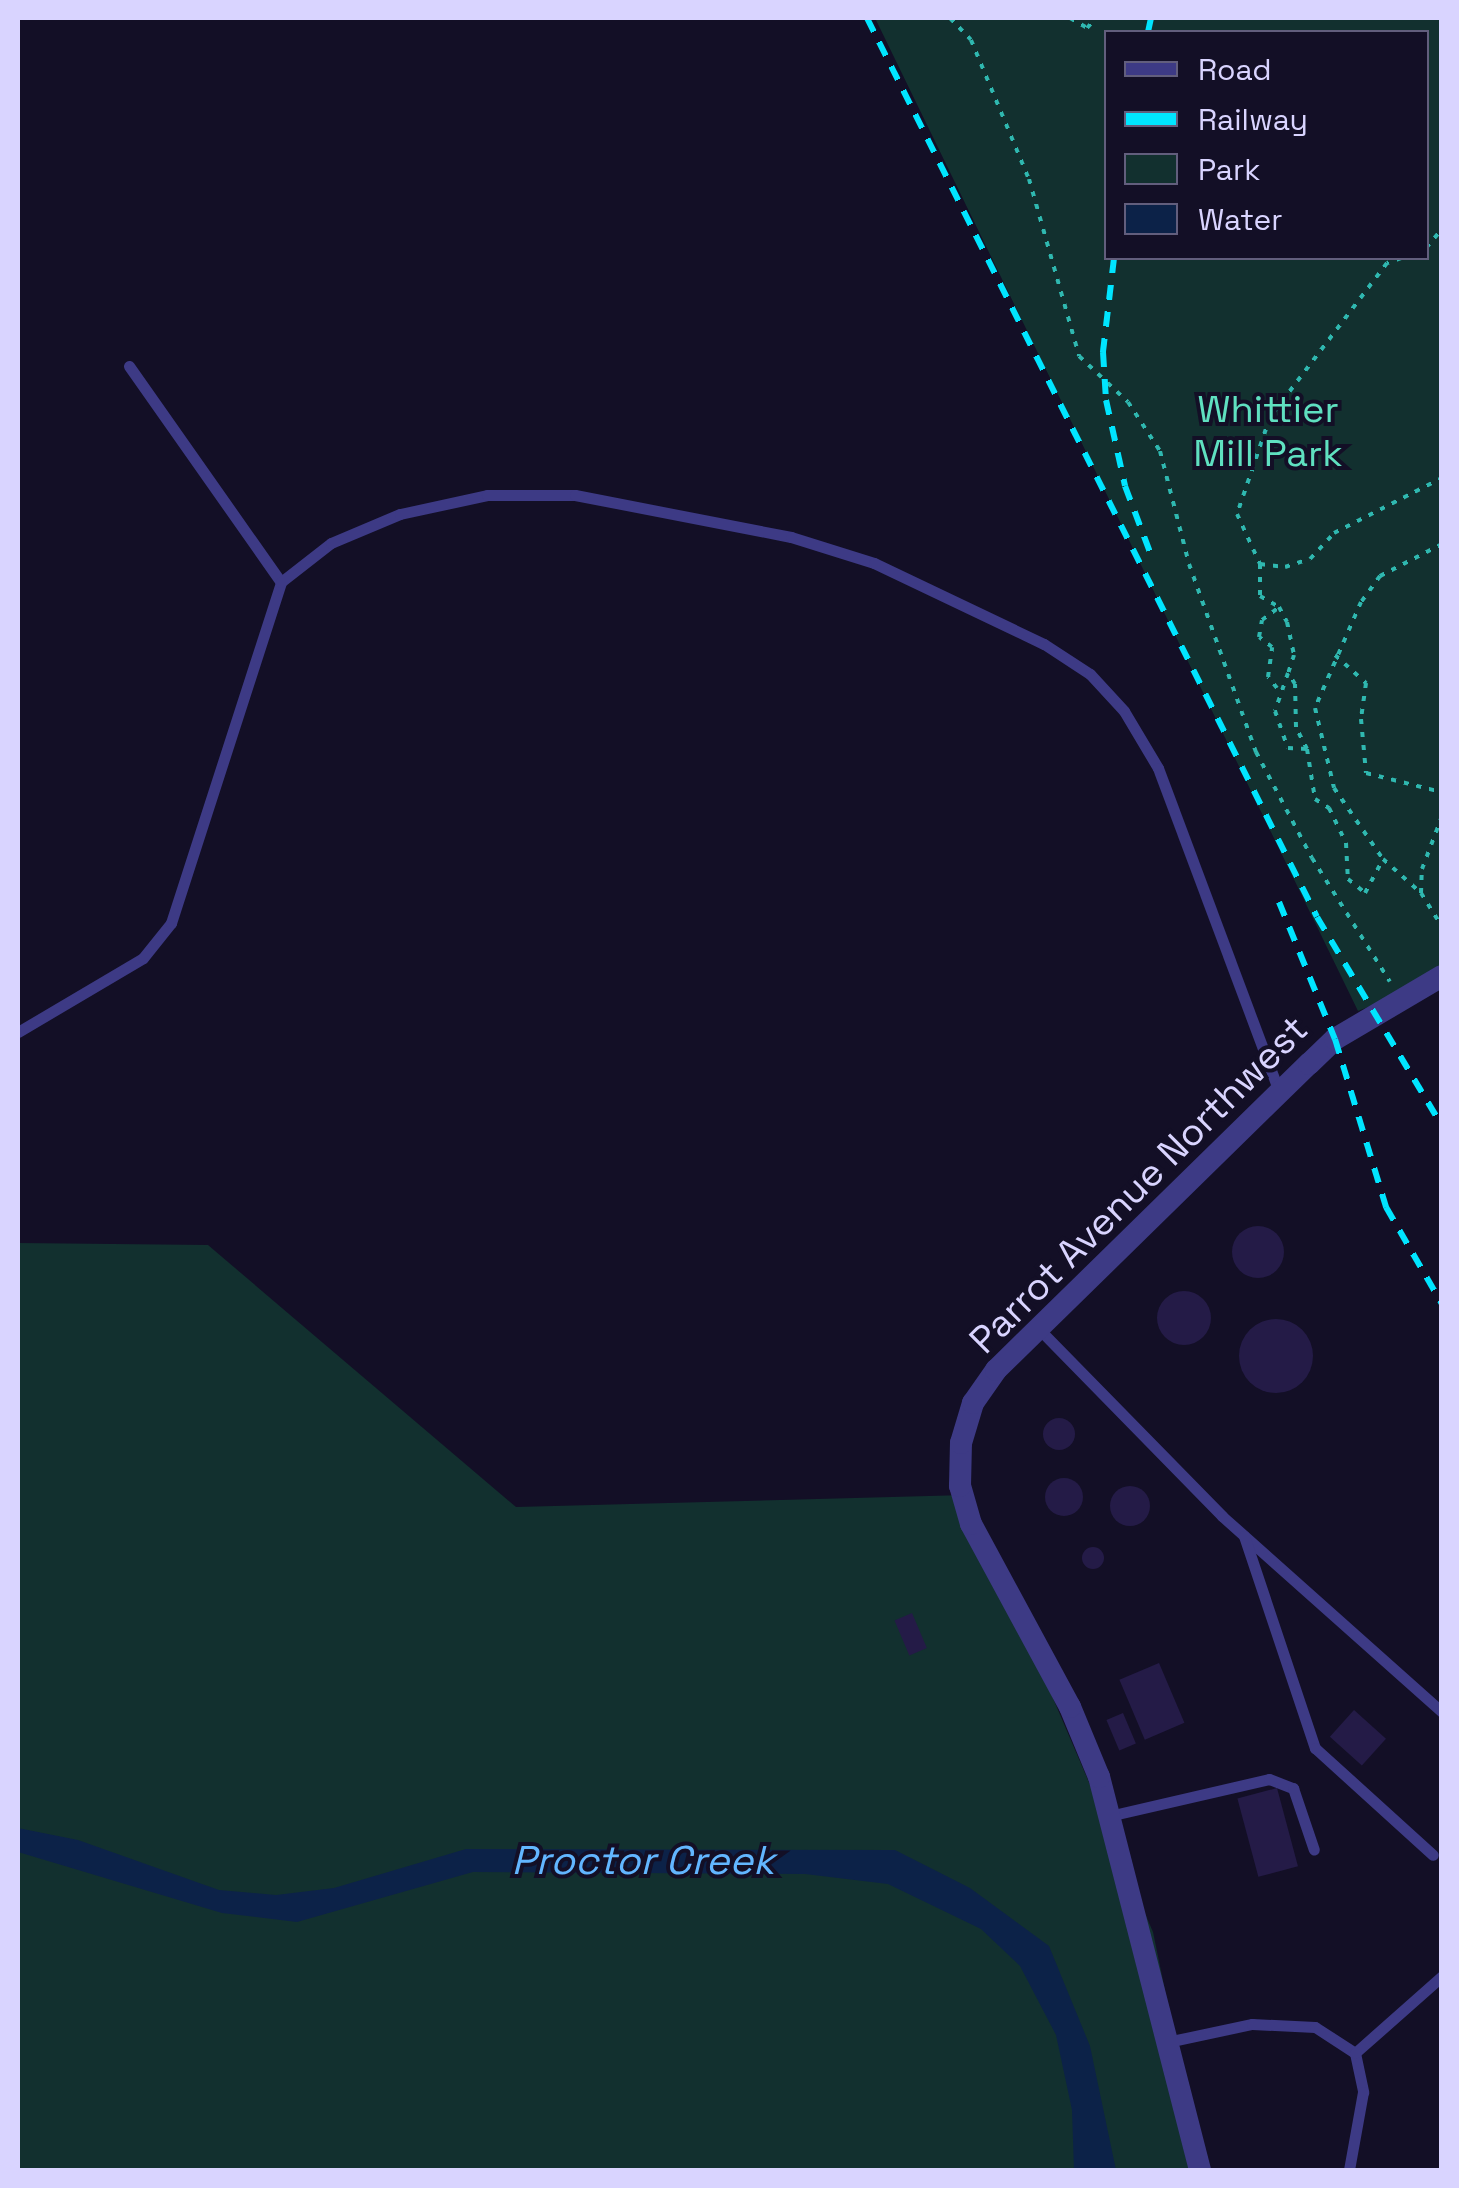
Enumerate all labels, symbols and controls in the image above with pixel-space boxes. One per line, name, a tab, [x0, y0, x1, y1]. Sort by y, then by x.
legend	[1104, 30, 1429, 260]
text: Road	[1198, 50, 1272, 89]
text: Railway	[1198, 100, 1308, 139]
text: Park	[1198, 150, 1260, 189]
text: Water	[1198, 200, 1283, 239]
park label: Whittier Mill Park	[1193, 387, 1343, 476]
street label: Parrot Avenue Northwest	[960, 1006, 1318, 1364]
water label: Proctor Creek	[512, 1837, 774, 1885]

